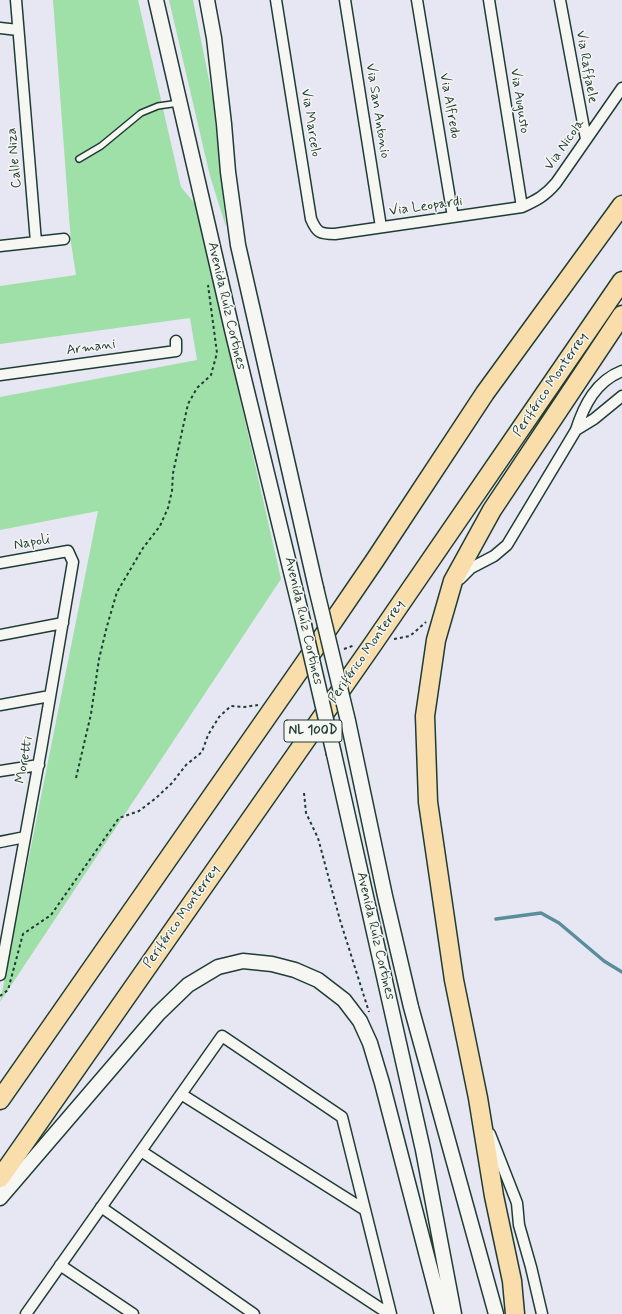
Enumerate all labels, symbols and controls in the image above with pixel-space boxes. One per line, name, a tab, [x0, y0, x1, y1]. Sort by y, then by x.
street label: Via Raffaele	[571, 29, 601, 105]
street label: Via San Antonio	[361, 62, 393, 160]
street label: Via Augusto	[506, 67, 532, 135]
street label: Via Alfredo	[435, 72, 463, 140]
street label: Via Marcelo	[296, 88, 324, 158]
street label: Via Nicola	[541, 116, 589, 174]
street label: Calle Niza	[4, 127, 26, 189]
street label: Via Leopardi	[388, 194, 464, 220]
street label: Avenida Ruíz Cortines	[203, 240, 249, 372]
street label: Periférico Monterrey	[510, 330, 592, 440]
street label: Armani	[65, 336, 117, 360]
street label: Napoli	[13, 532, 51, 554]
street label: Avenida Ruíz Cortines	[280, 555, 326, 687]
street label: Periférico Monterrey	[325, 597, 409, 707]
road number: NL 100D	[284, 720, 342, 742]
street label: Moretti	[13, 735, 37, 785]
street label: Periférico Monterrey	[140, 862, 224, 972]
street label: Avenida Ruíz Cortines	[352, 870, 398, 1002]

